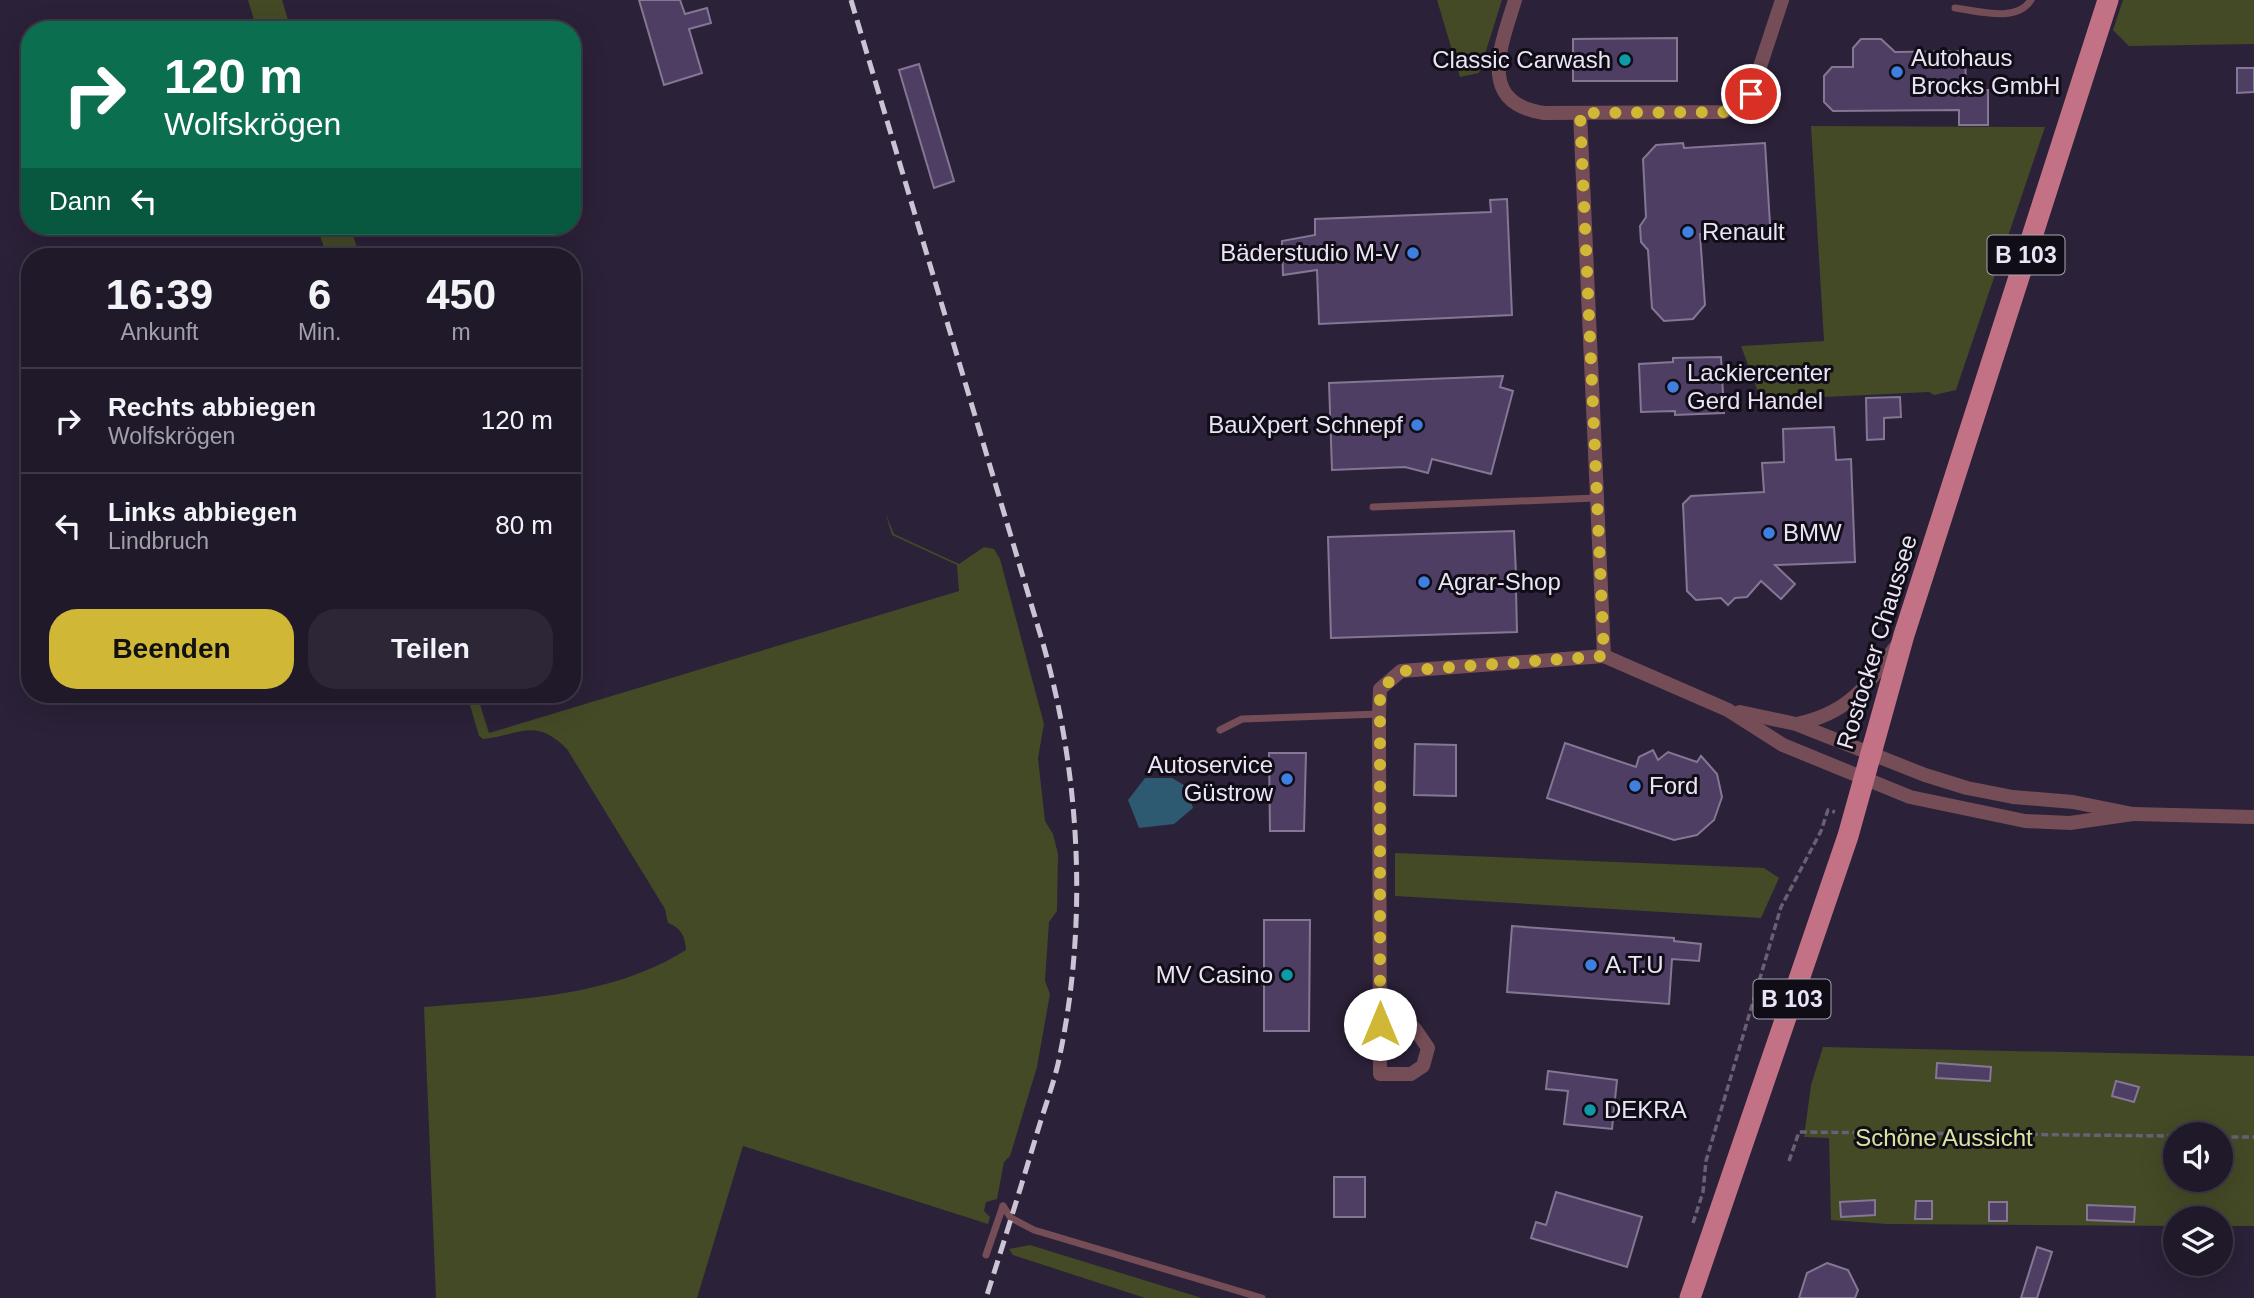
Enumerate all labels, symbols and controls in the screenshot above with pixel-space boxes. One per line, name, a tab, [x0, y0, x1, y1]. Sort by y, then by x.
place label: Autohaus Brocks GmbH	[1911, 44, 2060, 99]
place label: Classic Carwash	[1432, 46, 1611, 73]
icon: right	[49, 49, 140, 140]
text: 120 m	[164, 49, 303, 103]
marker: Classic Carwash	[1617, 52, 1633, 68]
pin	[1721, 64, 1781, 124]
marker: Autohaus Brocks GmbH	[1889, 64, 1905, 80]
icon: arrive	[1732, 75, 1770, 113]
text: Wolfskrögen	[164, 106, 341, 142]
icon: left	[125, 182, 163, 220]
text: Dann	[49, 186, 111, 216]
place label: Renault	[1702, 218, 1785, 245]
marker: Renault	[1680, 224, 1696, 240]
road number: B 103	[1988, 236, 2064, 274]
place label: Bäderstudio M-V	[1220, 239, 1399, 266]
marker: Bäderstudio M-V	[1405, 245, 1421, 261]
text: 16:39	[106, 271, 213, 318]
text: 6	[308, 271, 331, 318]
text: 450	[426, 271, 496, 318]
text: Ankunft	[120, 319, 198, 345]
text: Min.	[298, 319, 341, 345]
text: m	[452, 319, 471, 345]
place label: Lackiercenter Gerd Handel	[1687, 359, 1831, 414]
marker: Lackiercenter Gerd Handel	[1665, 379, 1681, 395]
text: Rechts abbiegen	[108, 392, 316, 422]
icon: right	[49, 402, 87, 440]
text: 120 m	[481, 405, 553, 435]
place label: BauXpert Schnepf	[1208, 411, 1403, 438]
marker: BauXpert Schnepf	[1409, 417, 1425, 433]
text: Wolfskrögen	[108, 423, 235, 449]
text: Links abbiegen	[108, 497, 297, 527]
icon: left	[49, 507, 87, 545]
text: 80 m	[495, 510, 553, 540]
place label: BMW	[1783, 519, 1842, 546]
marker: BMW	[1761, 525, 1777, 541]
text: Lindbruch	[108, 528, 209, 554]
street label: Rostocker Chaussee	[1831, 531, 1922, 752]
place label: Agrar-Shop	[1438, 568, 1561, 595]
marker: Agrar-Shop	[1416, 574, 1432, 590]
button: Beenden	[49, 609, 294, 689]
button: Teilen	[308, 609, 553, 689]
place label: Autoservice Güstrow	[1148, 751, 1274, 806]
marker: Autoservice Güstrow	[1279, 771, 1295, 787]
place label: Ford	[1649, 772, 1698, 799]
marker: Ford	[1627, 778, 1643, 794]
place label: A.T.U	[1605, 951, 1664, 978]
marker: A.T.U	[1583, 957, 1599, 973]
place label: MV Casino	[1156, 961, 1273, 988]
marker: MV Casino	[1279, 967, 1295, 983]
road number: B 103	[1754, 980, 1830, 1018]
position arrow	[1343, 987, 1417, 1061]
place label: DEKRA	[1604, 1096, 1687, 1123]
marker: DEKRA	[1582, 1102, 1598, 1118]
map controls	[2163, 1122, 2233, 1276]
button: sound	[2163, 1122, 2233, 1192]
park label: Schöne Aussicht	[1855, 1124, 2033, 1151]
button: layers	[2163, 1206, 2233, 1276]

